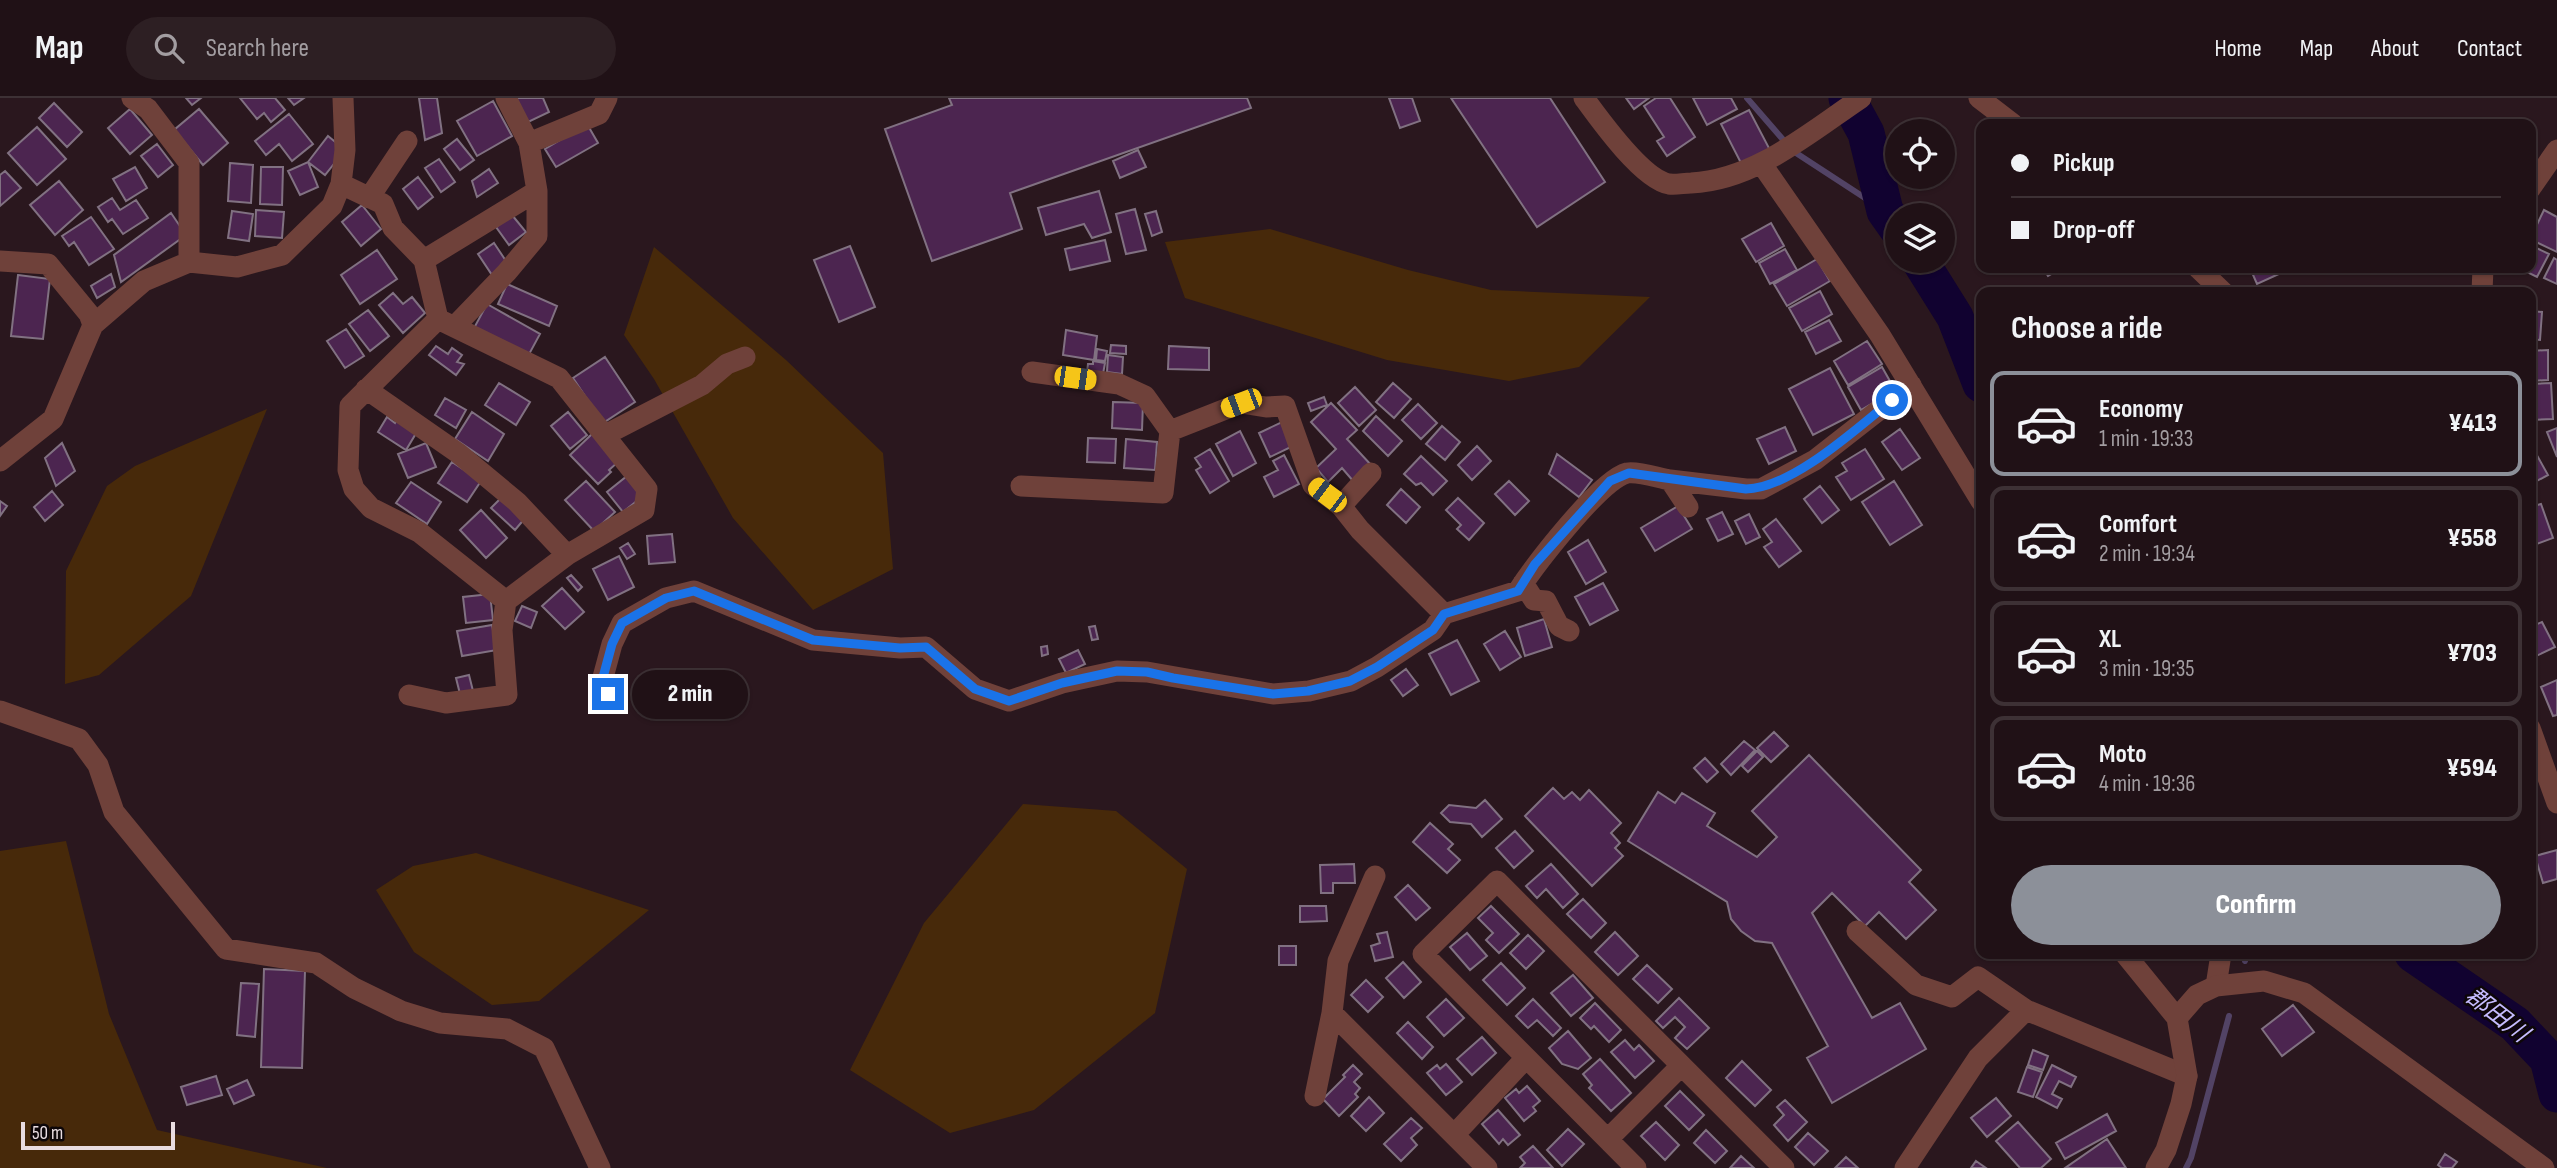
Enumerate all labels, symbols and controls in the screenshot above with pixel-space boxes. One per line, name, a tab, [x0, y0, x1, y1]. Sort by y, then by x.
search box	[126, 17, 616, 80]
text: Map	[35, 28, 84, 68]
icon: search	[150, 29, 188, 67]
text: Search here	[206, 33, 309, 64]
text: Home	[2214, 34, 2262, 63]
text: Map	[2300, 34, 2333, 63]
text: About	[2371, 34, 2419, 63]
text: Contact	[2457, 34, 2522, 63]
map controls	[1885, 119, 1955, 273]
button: locate	[1885, 119, 1955, 189]
text: Pickup	[2053, 148, 2115, 179]
button: layers	[1885, 203, 1955, 273]
text: Drop-off	[2053, 215, 2134, 246]
text: Choose a ride	[2011, 309, 2163, 348]
car	[1053, 365, 1098, 391]
route start	[1876, 384, 1908, 416]
car	[1218, 386, 1265, 420]
icon: car	[2015, 392, 2078, 455]
text: Economy	[2099, 394, 2183, 425]
text: ¥413	[2448, 408, 2497, 439]
text: 1 min · 19:33	[2099, 425, 2193, 453]
car	[1304, 474, 1351, 516]
icon: car	[2015, 507, 2078, 570]
text: Comfort	[2099, 509, 2177, 540]
text: ¥558	[2447, 523, 2497, 554]
text: 2 min · 19:34	[2099, 540, 2195, 568]
icon: car	[2015, 622, 2078, 685]
text: XL	[2099, 624, 2121, 655]
text: ¥703	[2447, 638, 2497, 669]
text: 3 min · 19:35	[2099, 655, 2195, 683]
callout: 2 min	[632, 670, 748, 718]
route end	[592, 678, 624, 710]
text: 2 min	[668, 680, 712, 708]
icon: car	[2015, 737, 2078, 800]
text: Moto	[2099, 739, 2147, 770]
text: ¥594	[2446, 753, 2497, 784]
text: 4 min · 19:36	[2099, 770, 2195, 798]
button: Confirm	[2011, 865, 2501, 945]
water label: 郡田川	[2460, 981, 2537, 1050]
scale bar	[21, 1119, 175, 1151]
text: 50 m	[32, 1122, 63, 1145]

